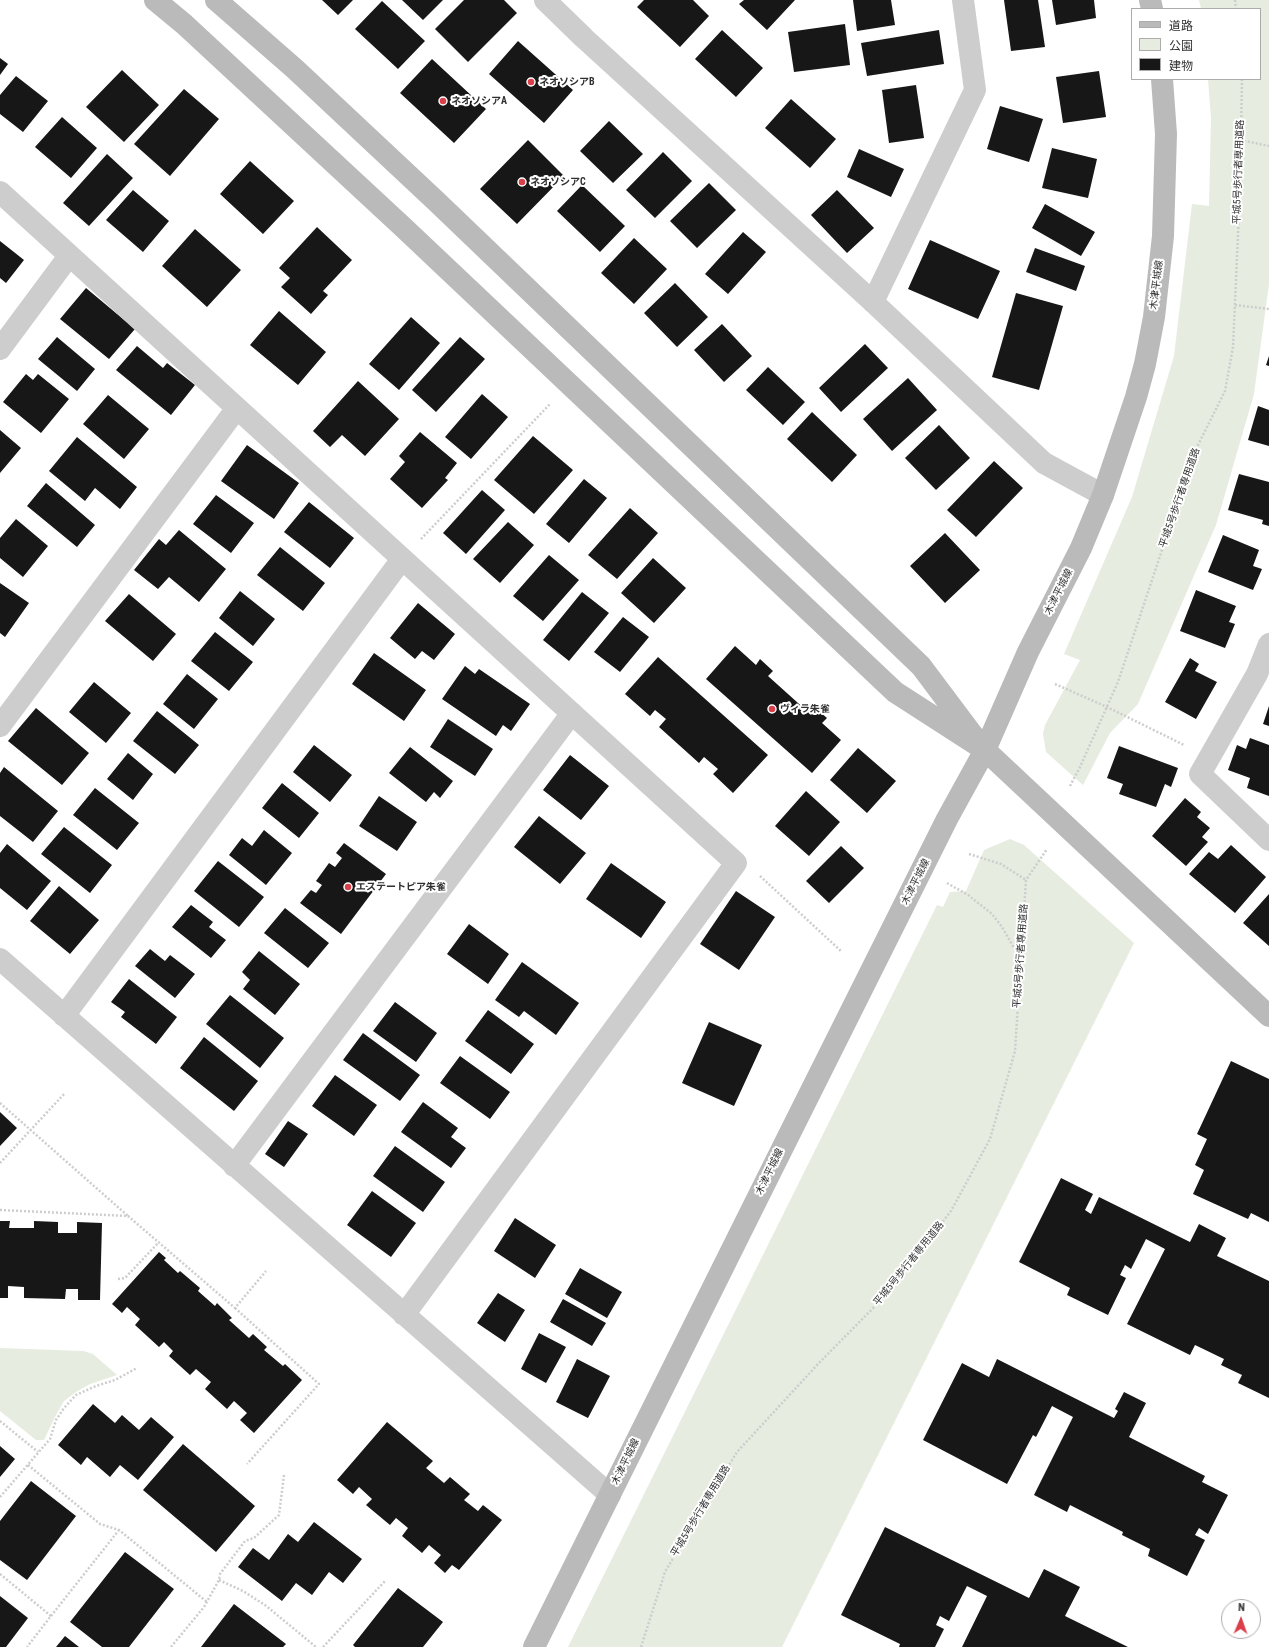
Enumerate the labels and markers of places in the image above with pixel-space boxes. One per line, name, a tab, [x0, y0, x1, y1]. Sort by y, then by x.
place label: ネオソシアB	[539, 76, 595, 88]
marker: ネオソシアB	[526, 77, 536, 87]
place label: ネオソシアA	[451, 95, 507, 107]
marker: ネオソシアA	[438, 96, 448, 106]
place label: ネオソシアC	[530, 176, 586, 188]
marker: ネオソシアC	[517, 177, 527, 187]
place label: ヴィラ朱雀	[780, 703, 830, 715]
marker: ヴィラ朱雀	[767, 704, 777, 714]
place label: エステートピア朱雀	[356, 881, 446, 893]
marker: エステートピア朱雀	[343, 882, 353, 892]

